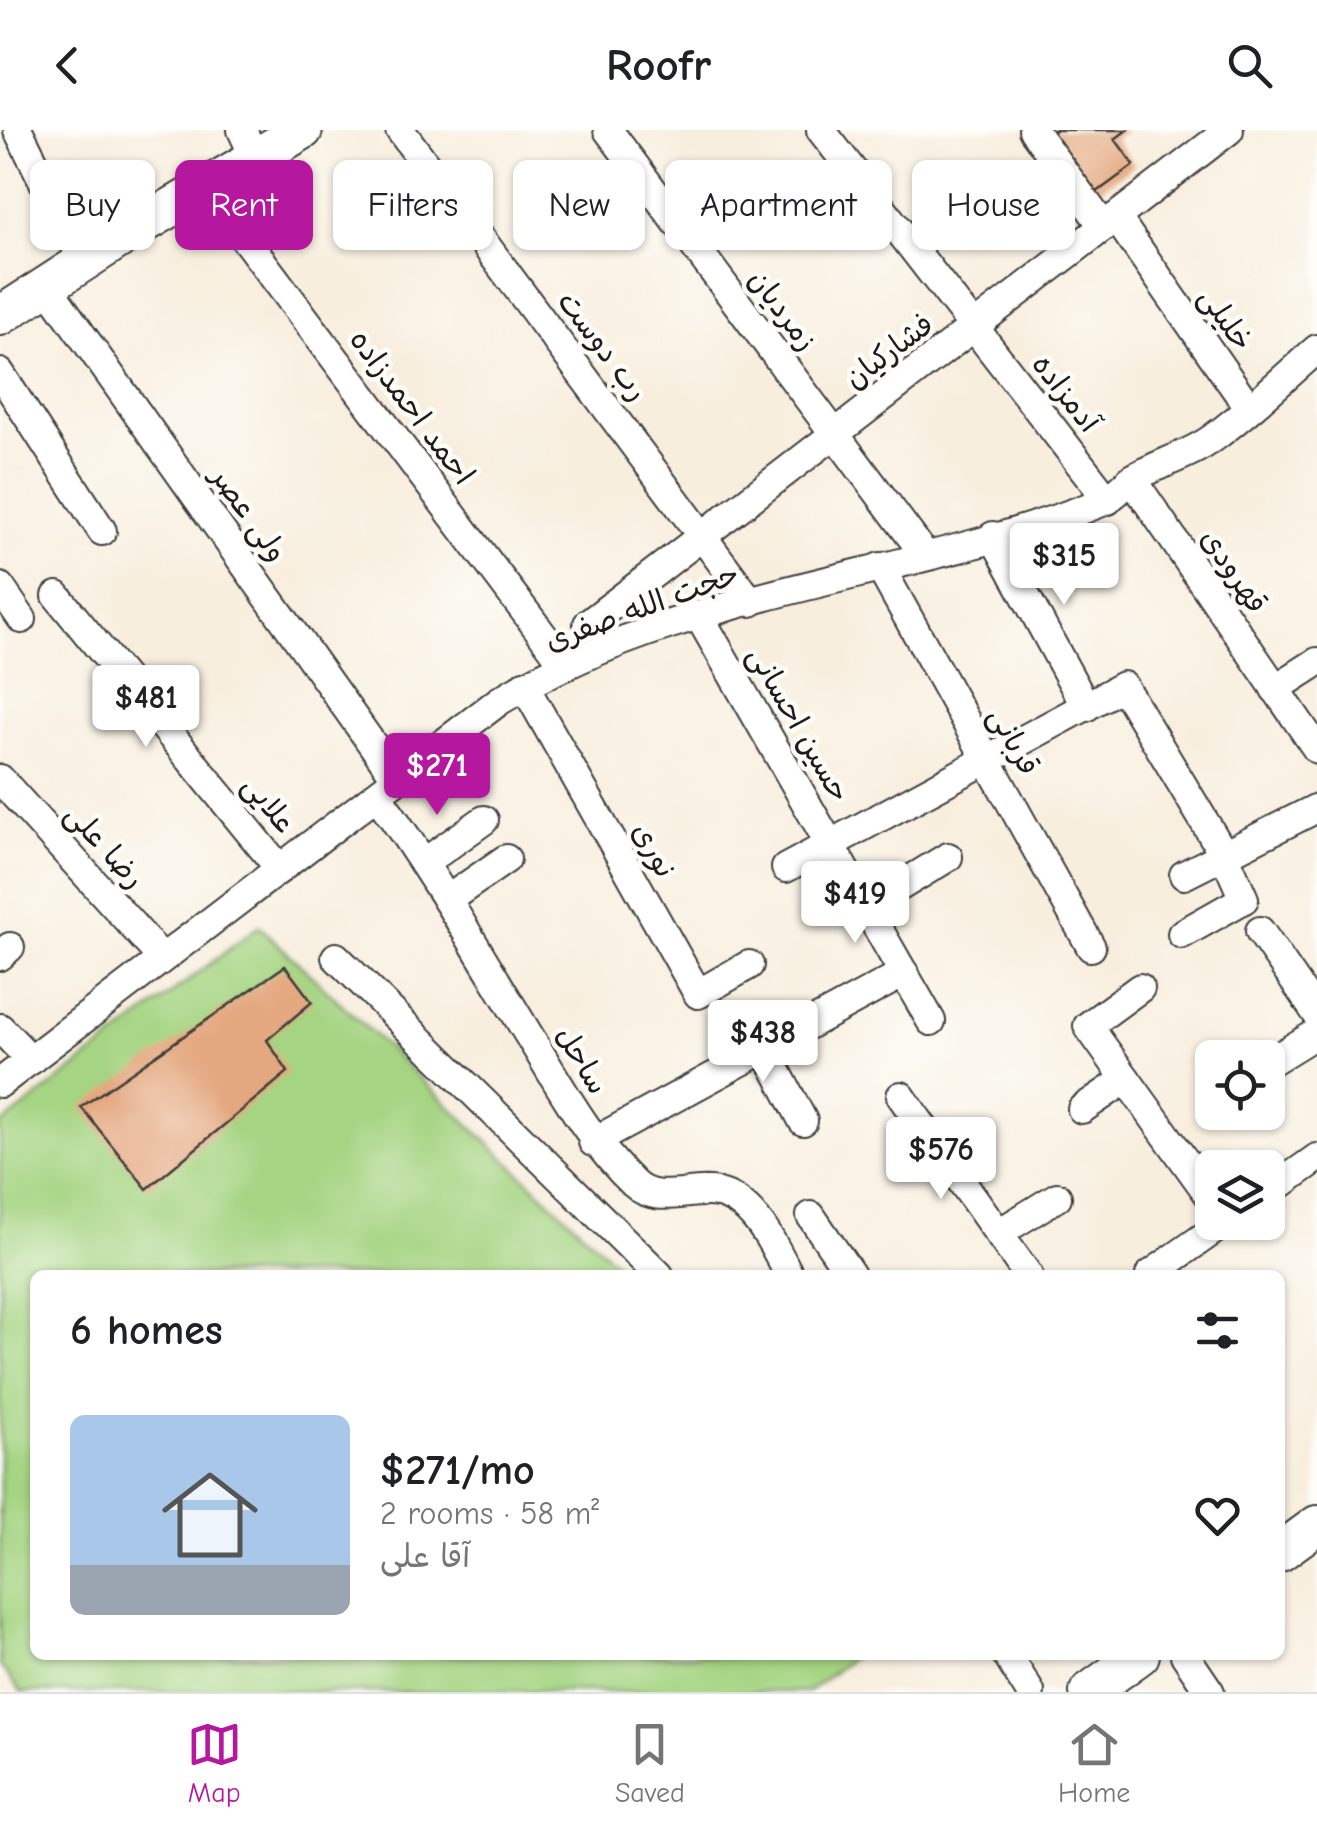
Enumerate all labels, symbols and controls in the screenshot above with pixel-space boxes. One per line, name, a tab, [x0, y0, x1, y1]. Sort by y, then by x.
icon: back	[40, 38, 95, 93]
icon: search	[1222, 38, 1277, 93]
text: Roofr	[606, 39, 711, 91]
chip: Buy	[30, 160, 155, 250]
chip: Rent	[175, 160, 313, 250]
chip: Filters	[333, 160, 493, 250]
chip: New	[513, 160, 645, 250]
chip: Apartment	[665, 160, 892, 250]
chip: House	[912, 160, 1075, 250]
street label: زمردیان	[741, 263, 824, 358]
street label: خلیلی	[1191, 281, 1260, 358]
street label: رب دوست	[550, 285, 655, 408]
street label: فشارکیان	[838, 307, 941, 396]
street label: احمد احمدزاده	[342, 323, 481, 492]
street label: آدمزاده	[1024, 347, 1108, 440]
street label: ولی عصر	[201, 457, 294, 569]
street label: قهرودی	[1193, 522, 1274, 620]
pin: $315	[1005, 523, 1123, 608]
text: $315	[1032, 537, 1096, 574]
street label: حجت الله صفری	[541, 556, 744, 659]
street label: حسین احسانی	[739, 640, 857, 809]
pin: $481	[87, 665, 205, 750]
text: $481	[114, 679, 178, 716]
street label: قربانی	[980, 701, 1046, 782]
pin: $271	[378, 733, 496, 818]
text: $271	[406, 747, 468, 784]
street label: علایی	[234, 768, 302, 841]
street label: رضا علی	[57, 797, 152, 897]
street label: نوری	[624, 817, 683, 884]
pin: $419	[796, 861, 914, 946]
text: $419	[823, 875, 887, 912]
pin: $438	[704, 1000, 822, 1085]
text: $438	[730, 1014, 796, 1051]
street label: ساحل	[548, 1020, 615, 1101]
map controls	[1195, 1040, 1285, 1240]
button: locate	[1195, 1040, 1285, 1130]
pin: $576	[882, 1117, 1000, 1202]
text: $576	[908, 1131, 974, 1168]
button: layers	[1195, 1150, 1285, 1240]
icon: filters	[1190, 1303, 1245, 1358]
text: 6 homes	[70, 1306, 223, 1355]
text: $271/mo	[380, 1446, 535, 1495]
icon: home	[150, 1455, 270, 1575]
icon: heart	[1190, 1488, 1245, 1543]
text: 2 rooms · 58 m²	[380, 1495, 599, 1532]
text: آقا علی	[380, 1538, 470, 1575]
tab: Map	[187, 1717, 242, 1809]
tab: Saved	[615, 1717, 685, 1809]
tab: Home	[1058, 1717, 1130, 1809]

